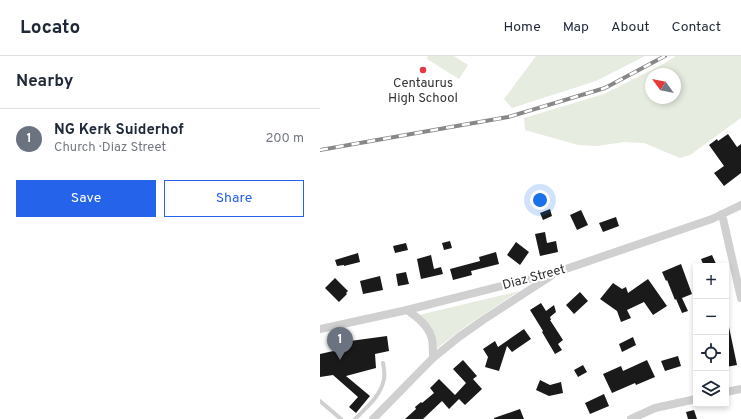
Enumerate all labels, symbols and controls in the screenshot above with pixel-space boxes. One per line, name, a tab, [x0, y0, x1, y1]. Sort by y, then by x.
text: Locato	[20, 16, 80, 40]
text: Home	[504, 19, 541, 36]
text: Map	[563, 19, 589, 36]
text: About	[611, 19, 650, 36]
text: Contact	[672, 19, 721, 36]
marker: Centaurus High School	[418, 65, 428, 75]
north arrow	[645, 68, 681, 104]
text: Nearby	[16, 71, 73, 93]
place label: Centaurus High School	[388, 76, 458, 107]
text: NG Kerk Suiderhof	[54, 121, 184, 140]
text: 1	[26, 131, 32, 147]
text: 200 m	[265, 131, 304, 147]
text: Church · Diaz Street	[54, 140, 166, 156]
button: Save	[16, 180, 156, 217]
button: Share	[164, 180, 304, 217]
your location	[530, 190, 550, 210]
street label: Diaz Street	[501, 262, 567, 294]
map controls	[693, 263, 729, 407]
button: +	[693, 263, 729, 299]
button: −	[693, 299, 729, 335]
pin: 1	[327, 327, 353, 360]
button: locate	[693, 335, 729, 371]
button: layers	[693, 371, 729, 407]

